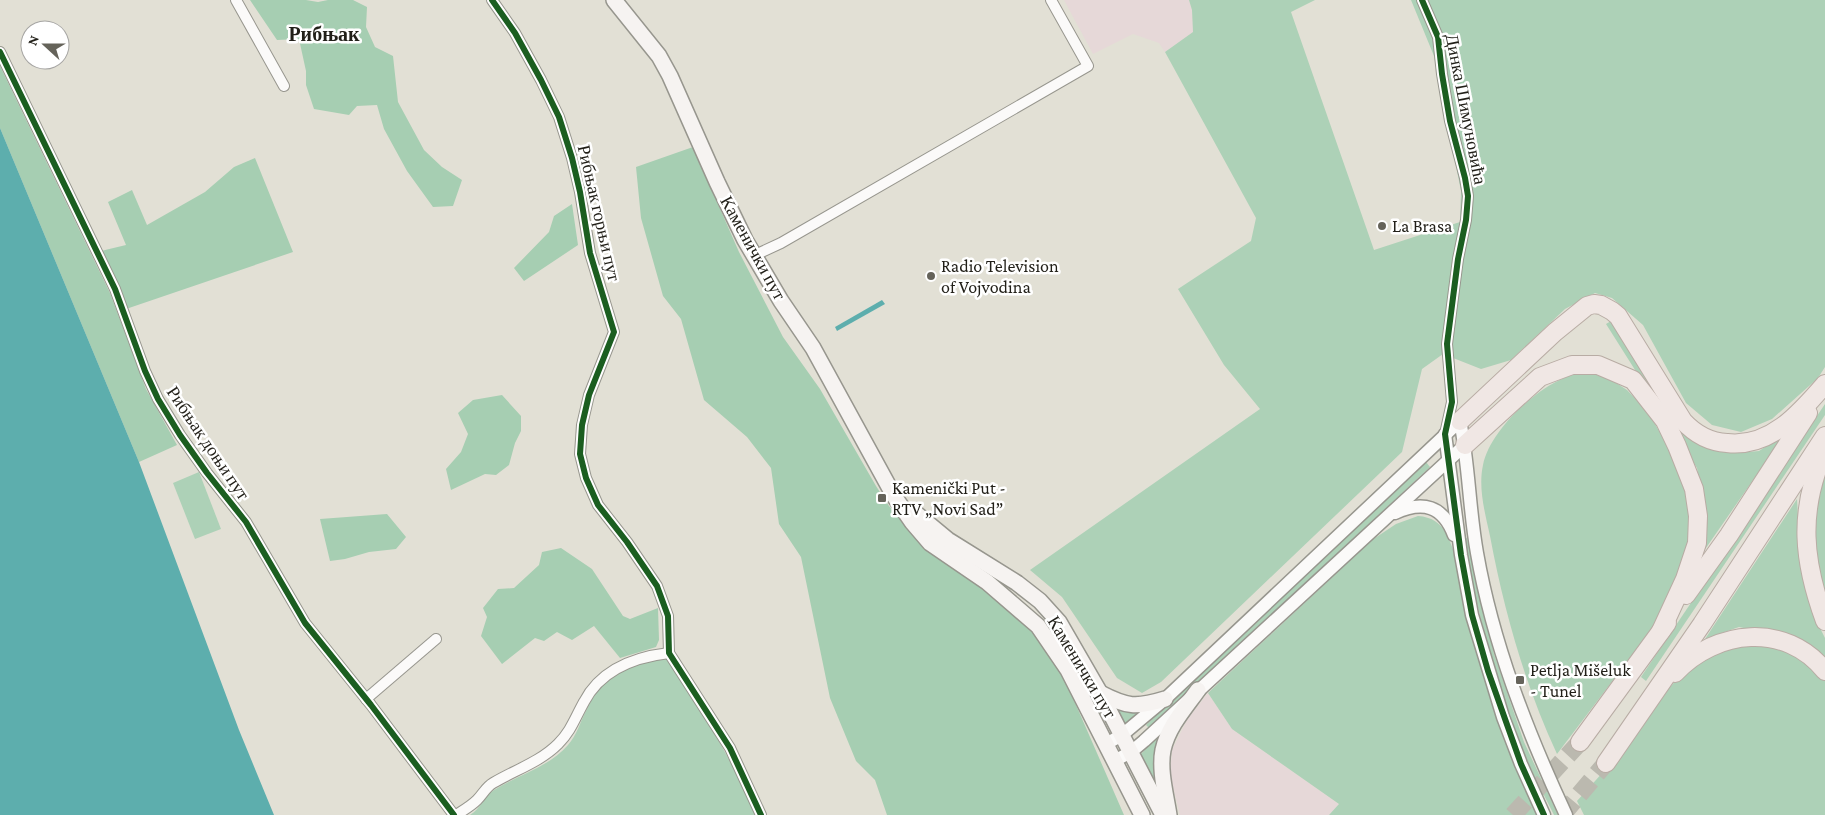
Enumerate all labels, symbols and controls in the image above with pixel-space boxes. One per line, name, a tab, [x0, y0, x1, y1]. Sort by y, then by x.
north arrow	[20, 20, 70, 70]
district label: Рибњак	[288, 23, 360, 45]
street label: Динка Шимуновића	[1442, 32, 1490, 186]
text: N	[24, 33, 42, 48]
street label: Рибњак горњи пут	[574, 143, 624, 283]
street label: Каменички пут	[716, 193, 790, 304]
place label: La Brasa	[1392, 216, 1452, 236]
marker: La Brasa	[1376, 220, 1388, 232]
place label: Radio Television of Vojvodina	[941, 256, 1059, 298]
marker: Radio Television of Vojvodina	[925, 270, 937, 282]
street label: Рибњак доњи пут	[163, 382, 253, 504]
place label: Kamenički Put - RTV „Novi Sad”	[892, 478, 1006, 519]
marker: Kamenički Put - RTV „Novi Sad”	[876, 492, 888, 504]
street label: Каменички пут	[1044, 612, 1120, 722]
place label: Petlja Mišeluk - Tunel	[1530, 660, 1631, 701]
marker: Petlja Mišeluk - Tunel	[1514, 674, 1526, 686]

